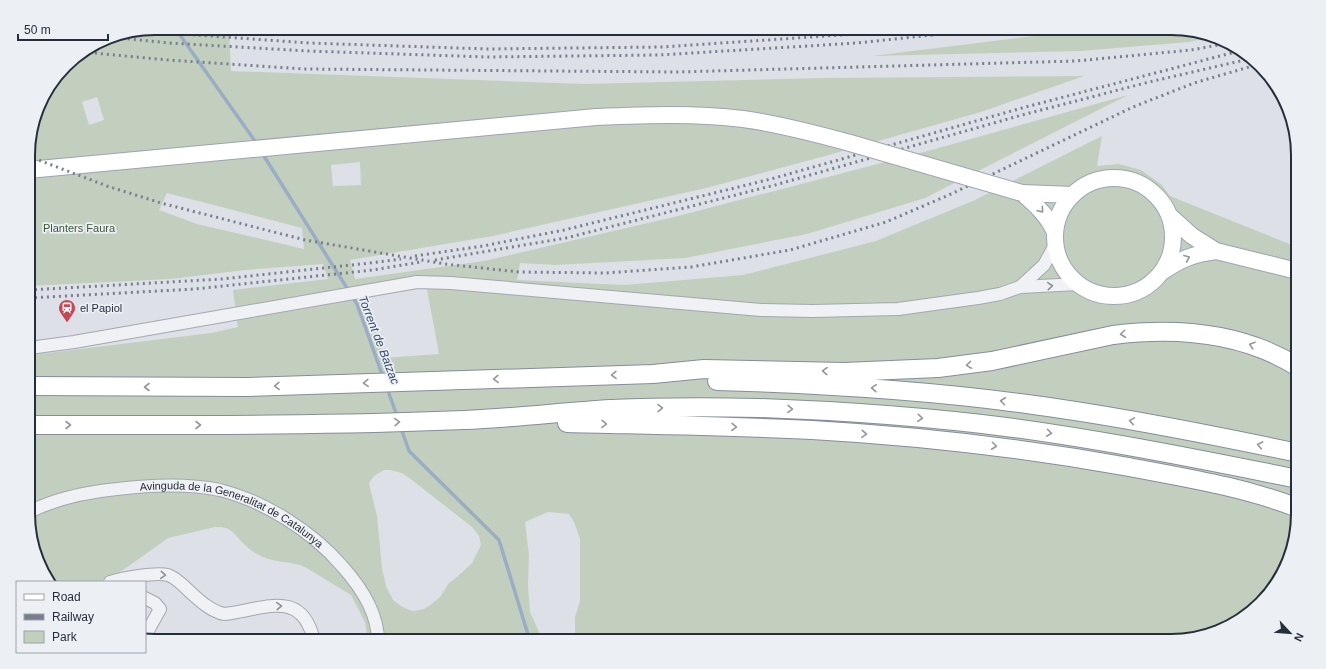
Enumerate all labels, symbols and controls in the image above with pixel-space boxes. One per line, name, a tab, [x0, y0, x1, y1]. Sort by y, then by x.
scale bar	[18, 16, 108, 42]
text: 50 m	[24, 23, 51, 37]
one-way arrow	[1036, 206, 1043, 213]
park label: Planters Faura	[43, 222, 116, 234]
one-way arrow	[1183, 254, 1190, 262]
one-way arrow	[1047, 282, 1053, 291]
water label: Torrent de Batzac	[356, 293, 402, 387]
station icon: el Papiol	[57, 298, 77, 323]
place label: el Papiol	[80, 302, 122, 314]
one-way arrow	[1120, 329, 1126, 338]
one-way arrow	[1248, 341, 1255, 349]
one-way arrow	[965, 360, 972, 369]
one-way arrow	[822, 367, 828, 376]
one-way arrow	[611, 371, 617, 380]
one-way arrow	[493, 375, 499, 383]
one-way arrow	[363, 379, 369, 387]
one-way arrow	[274, 382, 280, 390]
one-way arrow	[144, 383, 150, 391]
one-way arrow	[871, 383, 877, 392]
one-way arrow	[1000, 396, 1006, 405]
one-way arrow	[657, 404, 663, 412]
one-way arrow	[787, 405, 793, 414]
one-way arrow	[917, 413, 923, 422]
one-way arrow	[1129, 417, 1135, 426]
one-way arrow	[394, 418, 400, 426]
one-way arrow	[601, 420, 607, 428]
one-way arrow	[65, 421, 71, 429]
one-way arrow	[195, 421, 201, 429]
one-way arrow	[731, 423, 737, 431]
one-way arrow	[1046, 428, 1052, 437]
one-way arrow	[861, 429, 867, 438]
one-way arrow	[991, 441, 997, 450]
one-way arrow	[1256, 441, 1263, 449]
street label: Avinguda de la Generalitat de Catalunya	[139, 479, 326, 551]
one-way arrow	[160, 571, 166, 580]
legend	[16, 581, 146, 653]
text: Road	[52, 590, 81, 604]
one-way arrow	[276, 602, 282, 611]
text: Railway	[52, 610, 94, 624]
north arrow	[1270, 613, 1310, 653]
text: Park	[52, 630, 78, 644]
text: N	[1292, 631, 1306, 644]

